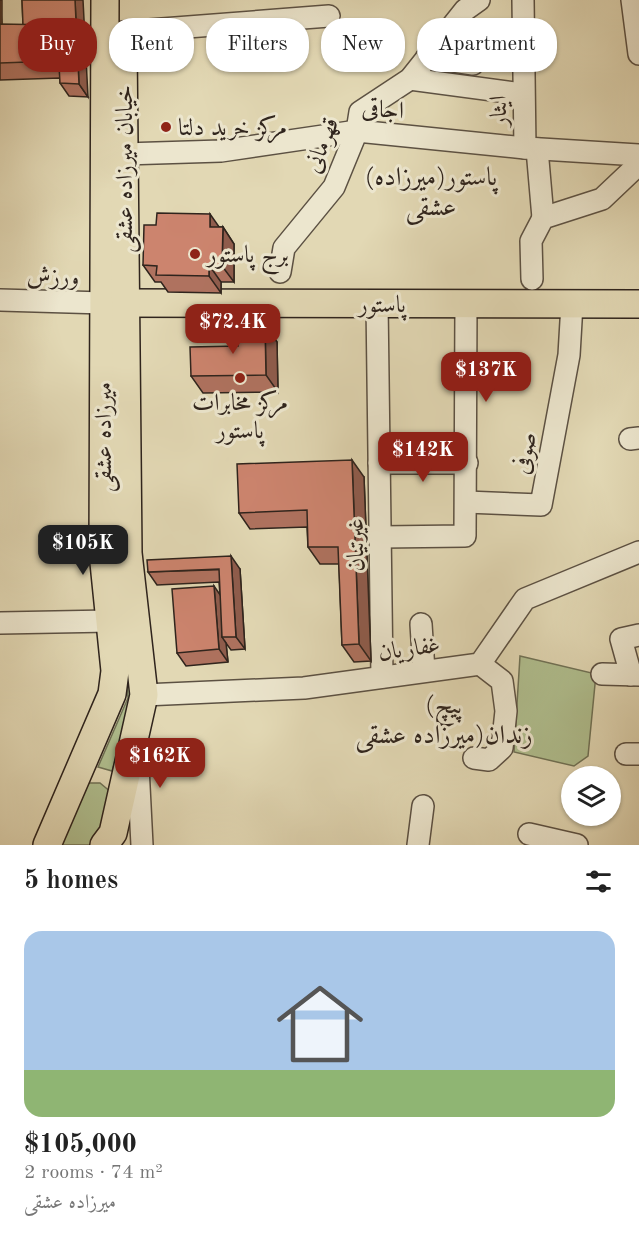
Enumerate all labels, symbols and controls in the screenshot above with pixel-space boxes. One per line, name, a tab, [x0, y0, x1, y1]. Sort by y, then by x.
chip: Buy	[18, 18, 97, 72]
chip: Rent	[109, 18, 194, 72]
chip: Filters	[206, 18, 309, 72]
chip: New	[321, 18, 405, 72]
chip: Apartment	[417, 18, 557, 72]
street label: خیابان میرزاده عشقی	[114, 85, 141, 253]
street label: ایثار	[487, 95, 514, 129]
street label: اجاقی	[361, 97, 405, 124]
place label: مرکز خرید دلتا	[178, 114, 287, 144]
street label: قهرمانی	[301, 115, 345, 177]
marker: مرکز خرید دلتا	[159, 120, 173, 134]
district label: (پاستور(میرزاده عشقی	[365, 165, 498, 225]
place label: برج پاستور	[205, 244, 288, 275]
marker: برج پاستور	[188, 247, 202, 261]
street label: ورزش	[26, 265, 80, 291]
street label: پاستور	[356, 294, 407, 321]
pin: $72.4K	[184, 304, 282, 355]
text: $72.4K	[199, 313, 267, 333]
pin: $137K	[444, 352, 528, 403]
text: $137K	[455, 361, 517, 381]
marker: مرکز مخابرات پاستور	[233, 371, 247, 385]
street label: میرزاده عشقی	[93, 382, 120, 492]
place label: مرکز مخابرات پاستور	[192, 389, 288, 447]
street label: صوفی	[509, 430, 543, 477]
pin: $142K	[381, 432, 465, 483]
text: $142K	[392, 441, 454, 461]
street label: غیرتیان	[345, 518, 369, 572]
pin: $105K	[41, 525, 125, 576]
text: $105K	[52, 534, 114, 554]
street label: غفاریان	[377, 634, 442, 667]
district label: (پیچ زندان(میرزاده عشقی	[355, 693, 533, 753]
pin: $162K	[118, 738, 202, 789]
text: $162K	[129, 747, 191, 767]
map controls	[561, 766, 621, 826]
button: layers	[561, 766, 621, 826]
icon: filters	[582, 865, 615, 898]
text: 5 homes	[24, 868, 118, 894]
icon: home	[266, 970, 374, 1078]
text: $105,000	[24, 1132, 137, 1158]
text: 2 rooms · 74 m²	[24, 1163, 163, 1183]
text: میرزاده عشقی	[24, 1193, 116, 1213]

